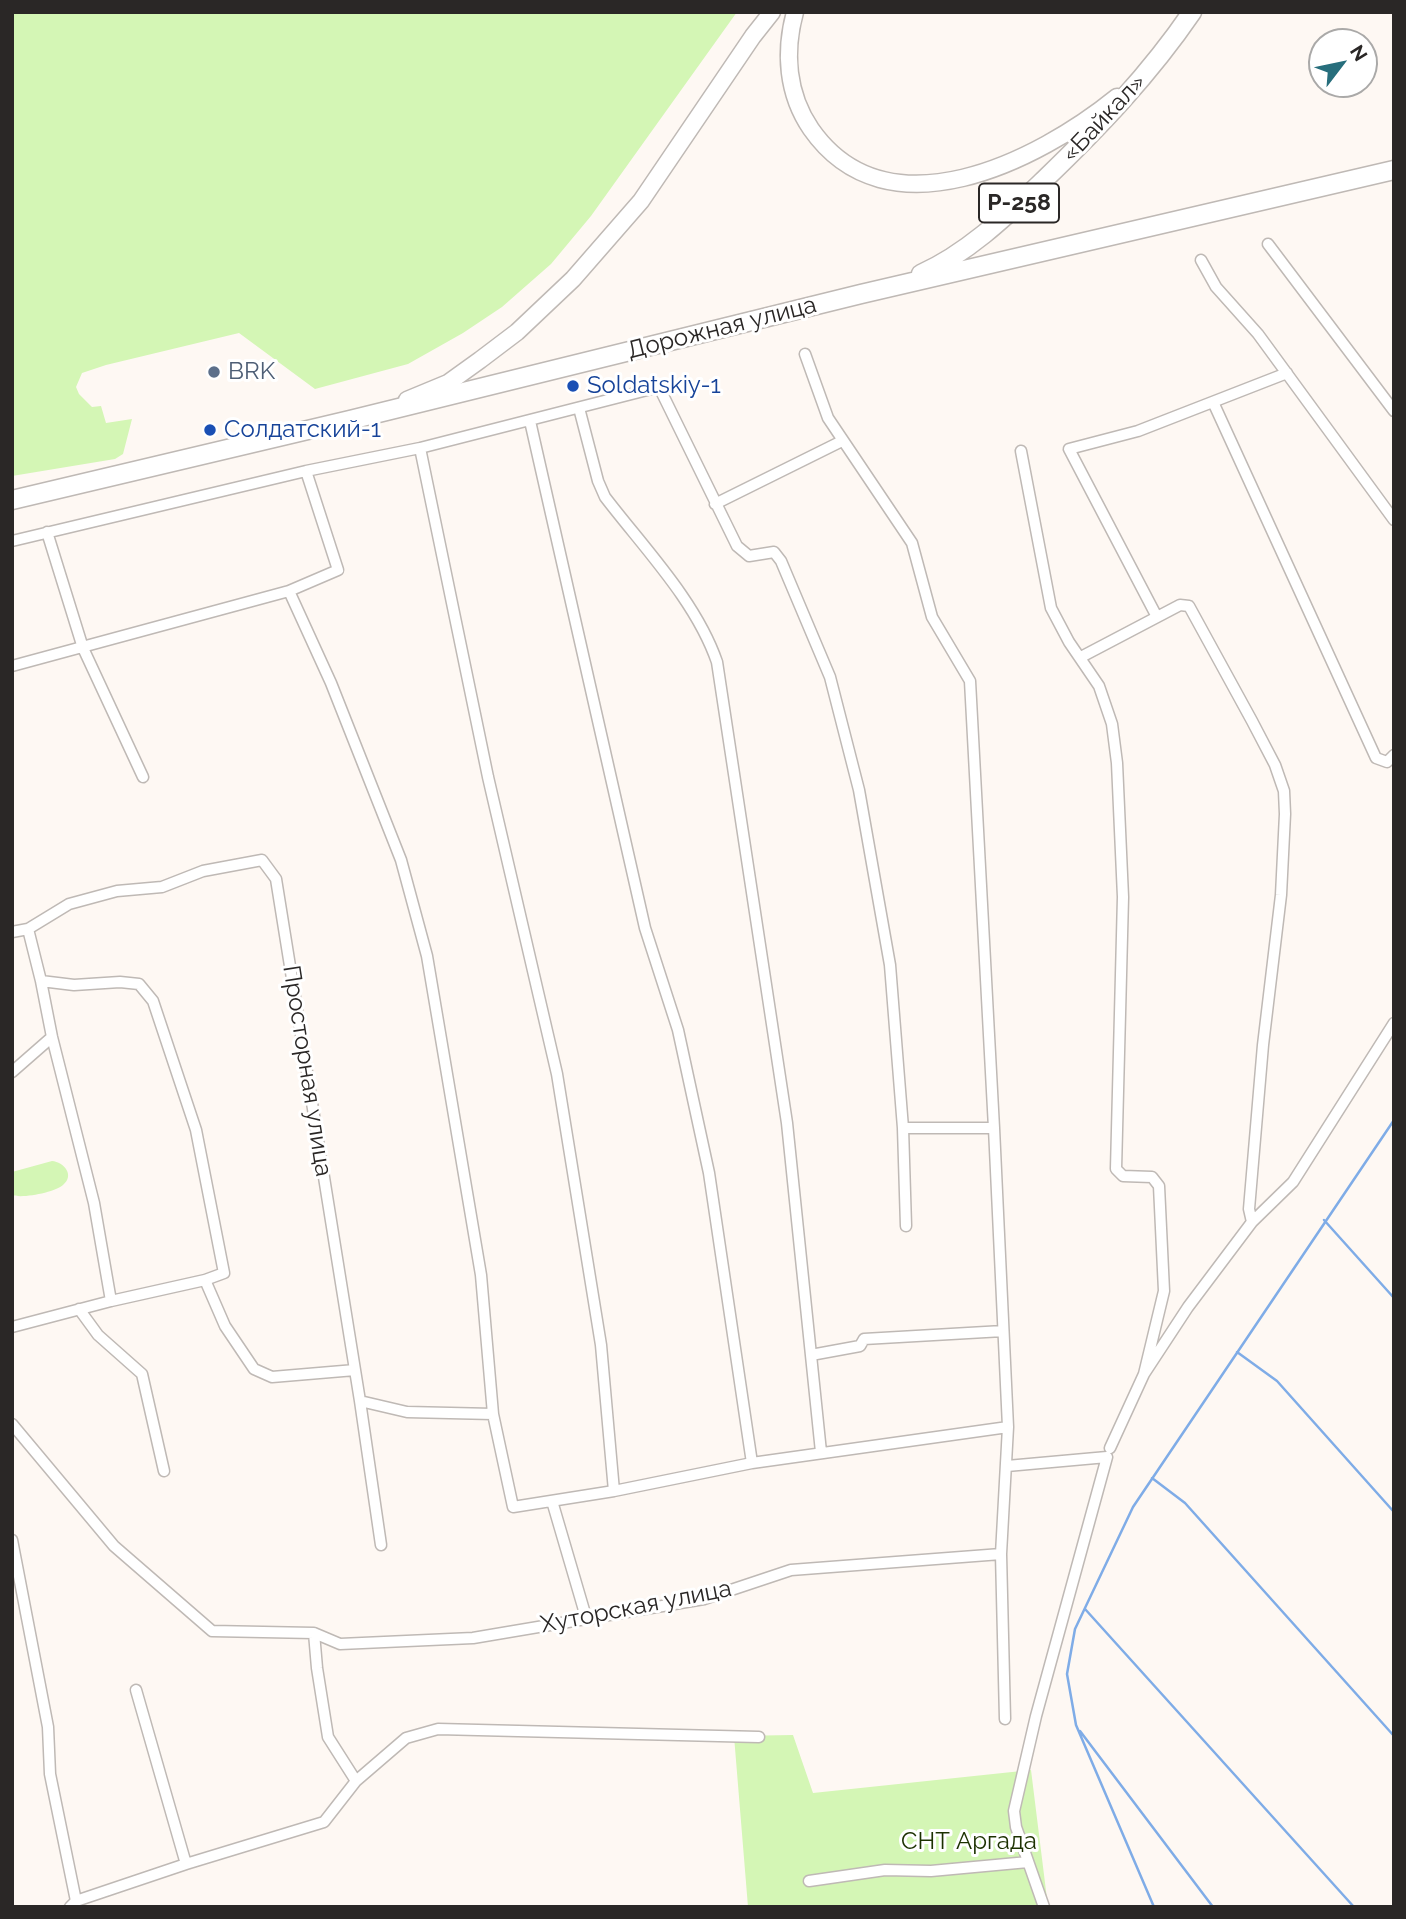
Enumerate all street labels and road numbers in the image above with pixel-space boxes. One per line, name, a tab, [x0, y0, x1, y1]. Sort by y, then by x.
street label: «Байкал»	[1056, 68, 1152, 168]
road number: Р-258	[979, 184, 1059, 222]
street label: Дорожная улица	[624, 291, 820, 365]
street label: Просторная улица	[276, 963, 338, 1179]
street label: Хуторская улица	[538, 1574, 734, 1640]

